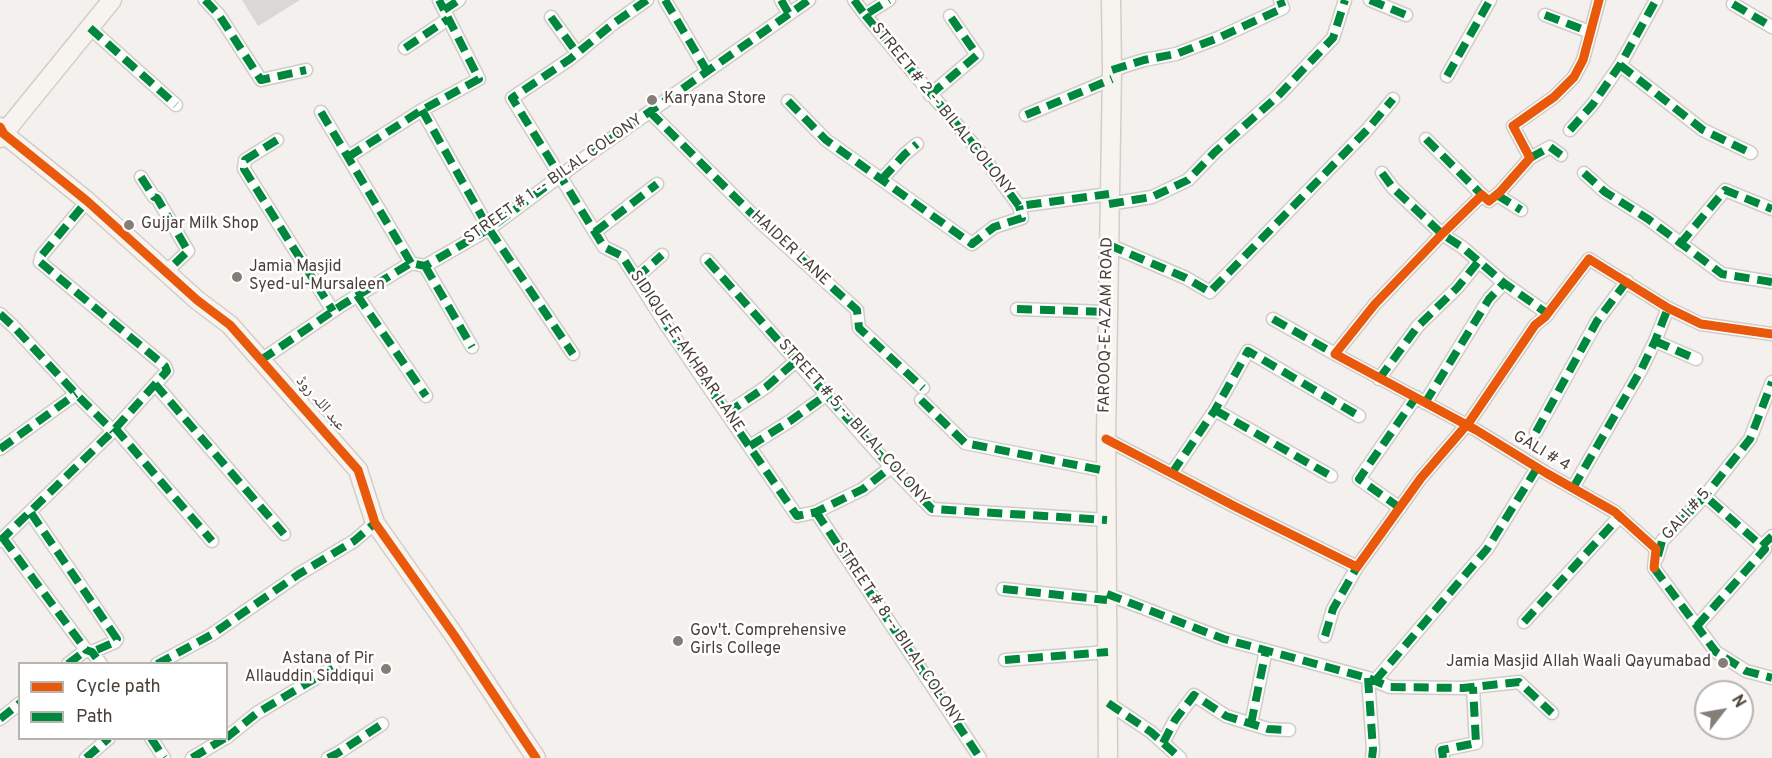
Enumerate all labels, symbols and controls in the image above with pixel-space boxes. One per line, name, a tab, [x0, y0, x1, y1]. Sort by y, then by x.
street label: STREET # 2 -- BILAL COLONY	[866, 20, 1018, 200]
place label: Karyana Store	[664, 90, 766, 110]
marker: Karyana Store	[645, 93, 659, 107]
street label: STREET # 1 -- BILAL COLONY	[461, 111, 647, 249]
street label: HAIDER LANE	[746, 207, 834, 291]
place label: Gujjar Milk Shop	[141, 215, 259, 235]
marker: Gujjar Milk Shop	[122, 218, 136, 232]
street label: FAROOQ-E-AZAM ROAD	[1096, 237, 1118, 413]
place label: Jamia Masjid Syed-ul-Mursaleen	[249, 258, 385, 296]
street label: SIDIQUE-E-AKHBAR LANE	[625, 268, 747, 436]
marker: Jamia Masjid Syed-ul-Mursaleen	[230, 270, 244, 284]
street label: STREET # 5 -- BILAL COLONY	[773, 336, 933, 510]
street label: عبد اللہ روڈ	[291, 373, 349, 435]
street label: GALI # 4	[1509, 428, 1573, 476]
street label: GALI # 5	[1659, 485, 1715, 545]
street label: STREET # 8 -- BILAL COLONY	[829, 540, 967, 730]
place label: Gov't. Comprehensive Girls College	[690, 622, 846, 660]
marker: Gov't. Comprehensive Girls College	[671, 634, 685, 648]
place label: Astana of Pir Allauddin Siddiqui	[245, 650, 374, 688]
place label: Jamia Masjid Allah Waali Qayumabad	[1446, 653, 1711, 673]
marker: Jamia Masjid Allah Waali Qayumabad	[1716, 656, 1730, 670]
legend	[18, 662, 228, 740]
marker: Astana of Pir Allauddin Siddiqui	[379, 662, 393, 676]
text: Cycle path	[76, 676, 161, 699]
north arrow	[1694, 680, 1754, 740]
text: N	[1726, 692, 1749, 712]
text: Path	[76, 706, 113, 729]

